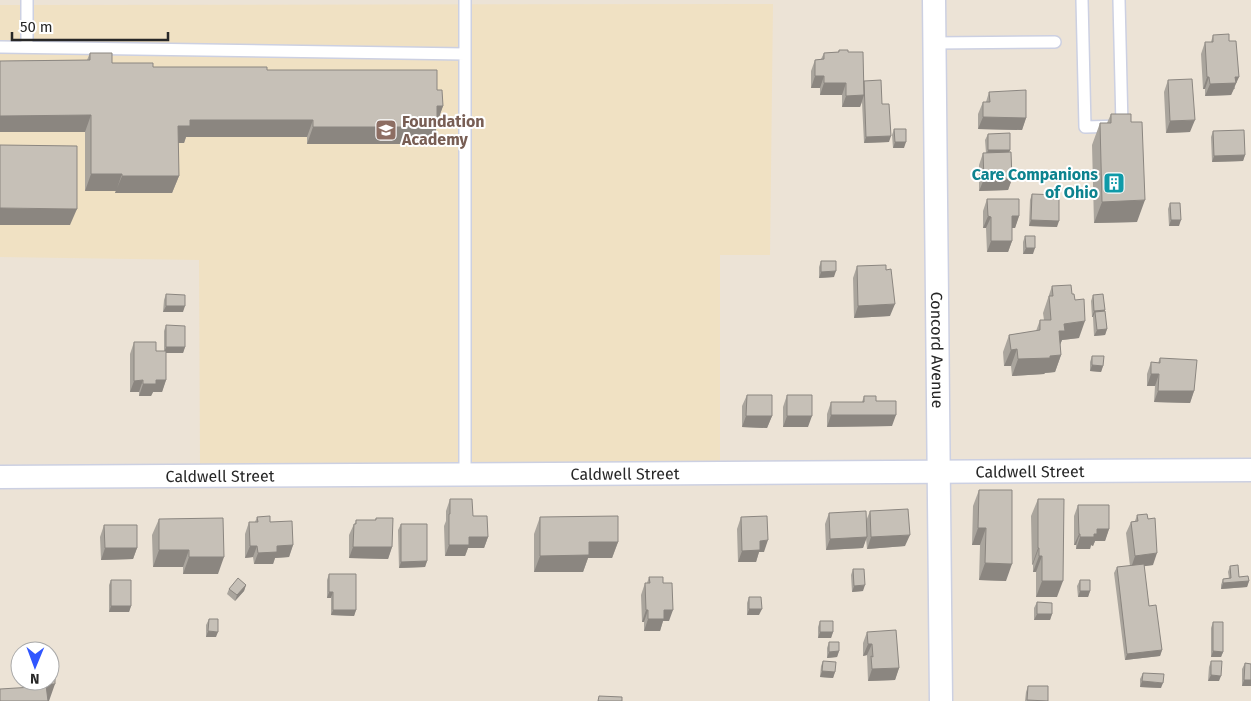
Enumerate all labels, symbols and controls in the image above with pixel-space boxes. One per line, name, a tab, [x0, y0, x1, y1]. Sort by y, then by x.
scale bar	[12, 10, 169, 42]
text: 50 m	[20, 18, 53, 36]
place label: Foundation Academy	[401, 112, 485, 149]
school or university icon: Foundation Academy	[374, 118, 398, 142]
place label: Care Companions of Ohio	[972, 165, 1098, 202]
building icon: Care Companions of Ohio	[1102, 171, 1126, 195]
street label: Concord Avenue	[927, 292, 947, 408]
street label: Caldwell Street	[975, 462, 1085, 482]
street label: Caldwell Street	[570, 464, 680, 484]
street label: Caldwell Street	[166, 466, 275, 486]
north arrow	[10, 641, 60, 691]
text: N	[30, 670, 40, 687]

